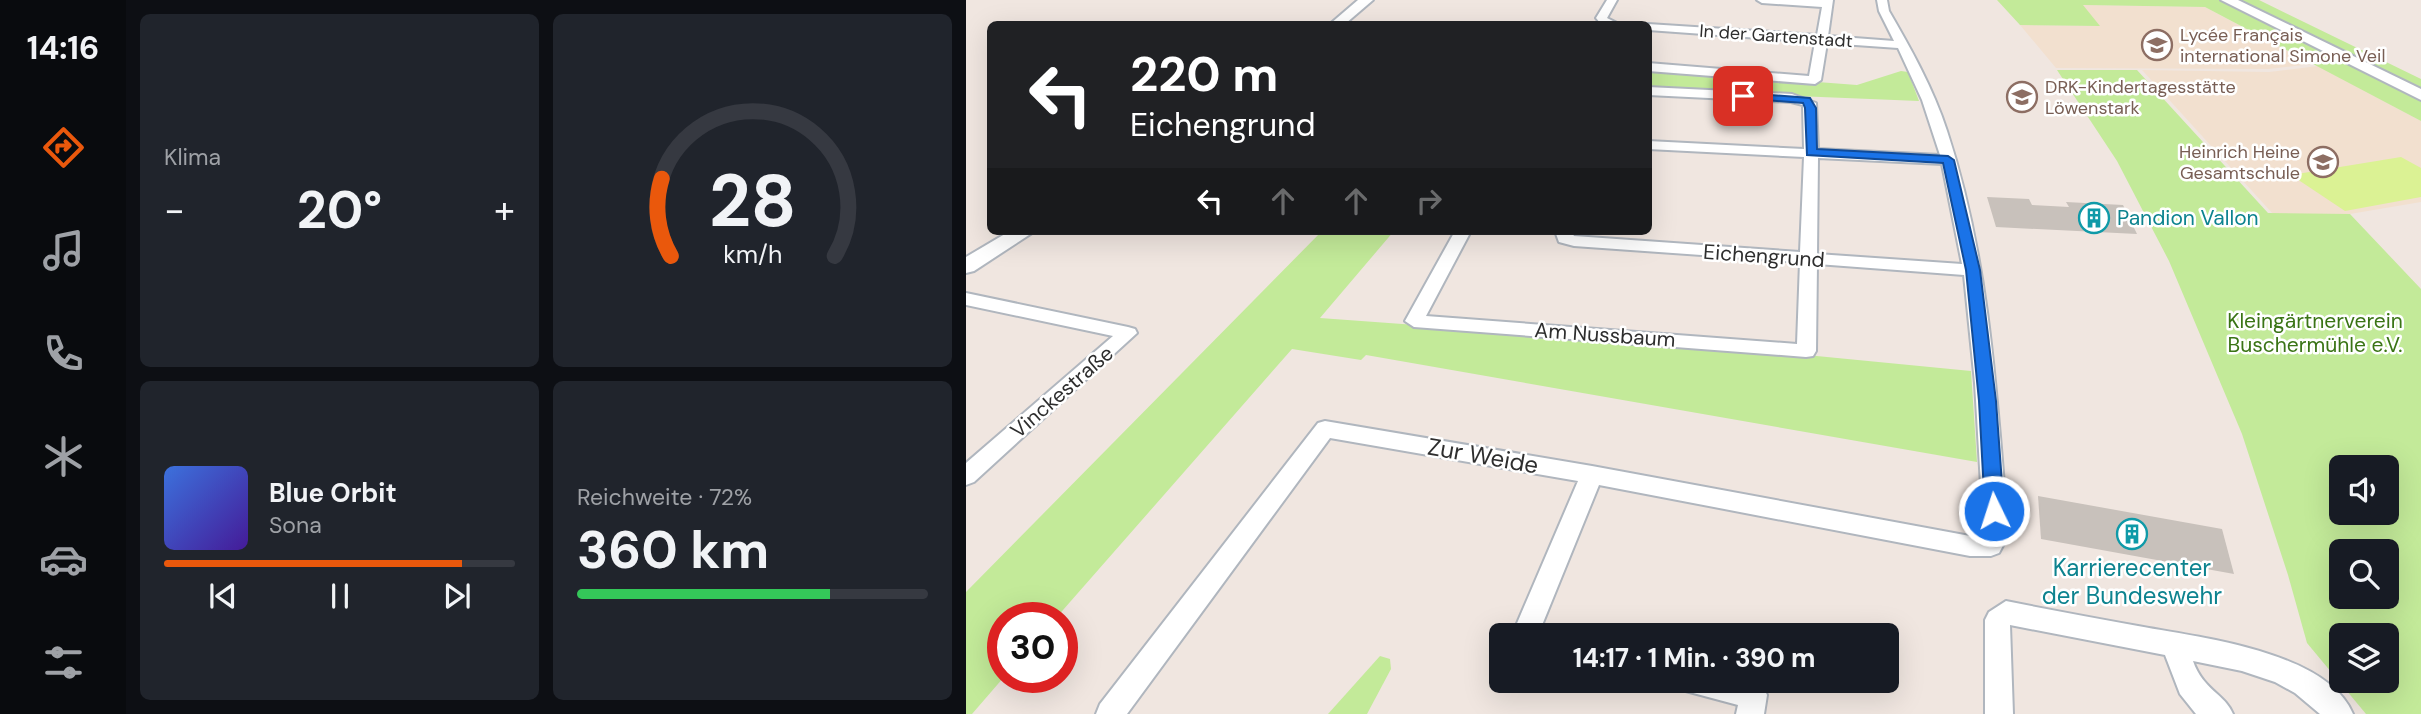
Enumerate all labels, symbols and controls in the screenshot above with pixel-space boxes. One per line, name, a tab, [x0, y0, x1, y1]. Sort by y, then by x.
street label: In der Gartenstadt	[1699, 19, 1853, 53]
place label: Lycée Français international Simone Veil	[2180, 23, 2385, 68]
text: 14:16	[27, 27, 99, 69]
school or university icon: Lycée Français international Simone Veil	[2140, 28, 2174, 62]
text: 220 m	[1130, 42, 1278, 106]
icon: left	[1015, 49, 1106, 140]
pin	[1713, 66, 1773, 126]
place label: DRK-Kindertagesstätte Löwenstark	[2045, 75, 2236, 120]
icon: arrive	[1724, 77, 1762, 115]
school or university icon: DRK-Kindertagesstätte Löwenstark	[2005, 80, 2039, 114]
text: Eichengrund	[1130, 104, 1315, 146]
icon: directions	[39, 123, 88, 172]
place label: Heinrich Heine Gesamtschule	[2179, 140, 2300, 185]
text: Klima	[164, 142, 221, 172]
school or university icon: Heinrich Heine Gesamtschule	[2306, 145, 2340, 179]
text: 28	[709, 155, 796, 250]
text: 20°	[297, 176, 382, 244]
icon: left	[1191, 182, 1229, 220]
icon: ahead	[1264, 182, 1302, 220]
icon: ahead	[1337, 182, 1375, 220]
icon: right	[1410, 182, 1448, 220]
text: −	[164, 185, 185, 235]
text: +	[494, 185, 515, 235]
building icon: Pandion Vallon	[2077, 201, 2111, 235]
place label: Pandion Vallon	[2117, 204, 2259, 232]
icon: music	[39, 226, 88, 275]
text: km/h	[723, 238, 782, 271]
street label: Eichengrund	[1702, 238, 1826, 274]
park label: Kleingärtnerverein Buschermühle e.V.	[2227, 307, 2403, 359]
street label: Am Nussbaum	[1534, 316, 1676, 354]
icon: phone	[39, 329, 88, 378]
street label: Vinckestraße	[1005, 339, 1120, 445]
street label: Zur Weide	[1425, 431, 1541, 481]
icon: climate	[39, 432, 88, 481]
map controls	[2329, 455, 2399, 693]
button: sound	[2329, 455, 2399, 525]
position arrow	[1957, 474, 2031, 548]
text: Blue Orbit	[269, 476, 397, 510]
text: Reichweite · 72%	[577, 482, 752, 512]
text: Sona	[269, 510, 322, 540]
text: 360 km	[577, 516, 769, 584]
building icon: Karrierecenter der Bundeswehr	[2115, 517, 2149, 551]
icon: car	[39, 535, 88, 584]
button: search	[2329, 539, 2399, 609]
place label: Karrierecenter der Bundeswehr	[2042, 552, 2222, 611]
icon: previous	[204, 577, 242, 615]
icon: pause	[321, 577, 359, 615]
icon: next	[438, 577, 476, 615]
speed limit sign: 30	[987, 602, 1078, 693]
button: layers	[2329, 623, 2399, 693]
icon: filters	[39, 638, 88, 687]
text: 14:17 · 1 Min. · 390 m	[1573, 641, 1815, 675]

